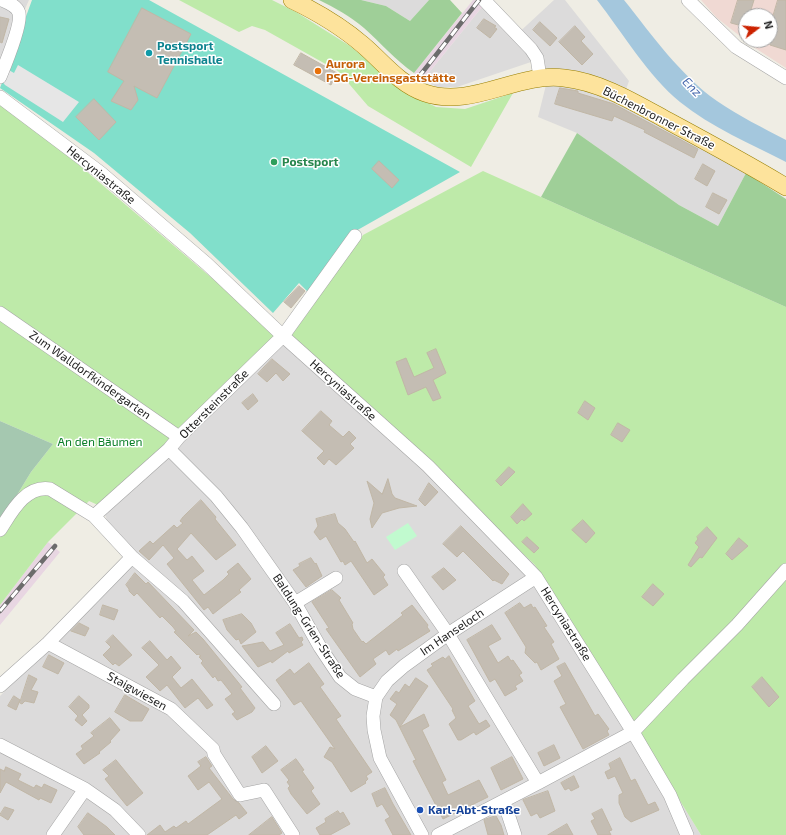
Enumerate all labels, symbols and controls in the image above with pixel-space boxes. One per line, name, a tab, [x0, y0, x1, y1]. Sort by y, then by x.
north arrow	[738, 8, 778, 48]
text: N	[762, 19, 776, 30]
place label: Postsport Tennishalle	[157, 39, 223, 67]
marker: Postsport Tennishalle	[144, 48, 154, 58]
place label: Aurora PSG-Vereinsgaststätte	[326, 57, 455, 85]
marker: Aurora PSG-Vereinsgaststätte	[313, 66, 323, 76]
water label: Enz	[679, 74, 705, 100]
street label: Büchenbronner Straße	[601, 83, 717, 153]
street label: Hercyniastraße	[64, 143, 138, 207]
place label: Postsport	[282, 155, 338, 169]
marker: Postsport	[269, 157, 279, 167]
street label: Zum Walldorfkindergarten	[26, 328, 154, 422]
street label: Hercyniastraße	[307, 356, 379, 424]
street label: Ottersteinstraße	[176, 366, 252, 442]
park label: An den Bäumen	[58, 435, 142, 449]
street label: Baldung-Grien-Straße	[270, 571, 348, 681]
street label: Hercyniastraße	[538, 584, 594, 664]
street label: Im Hanseloch	[417, 605, 487, 659]
street label: Staigwiesen	[105, 669, 169, 713]
place label: Karl-Abt-Straße	[428, 803, 520, 817]
marker: Karl-Abt-Straße	[415, 805, 425, 815]

